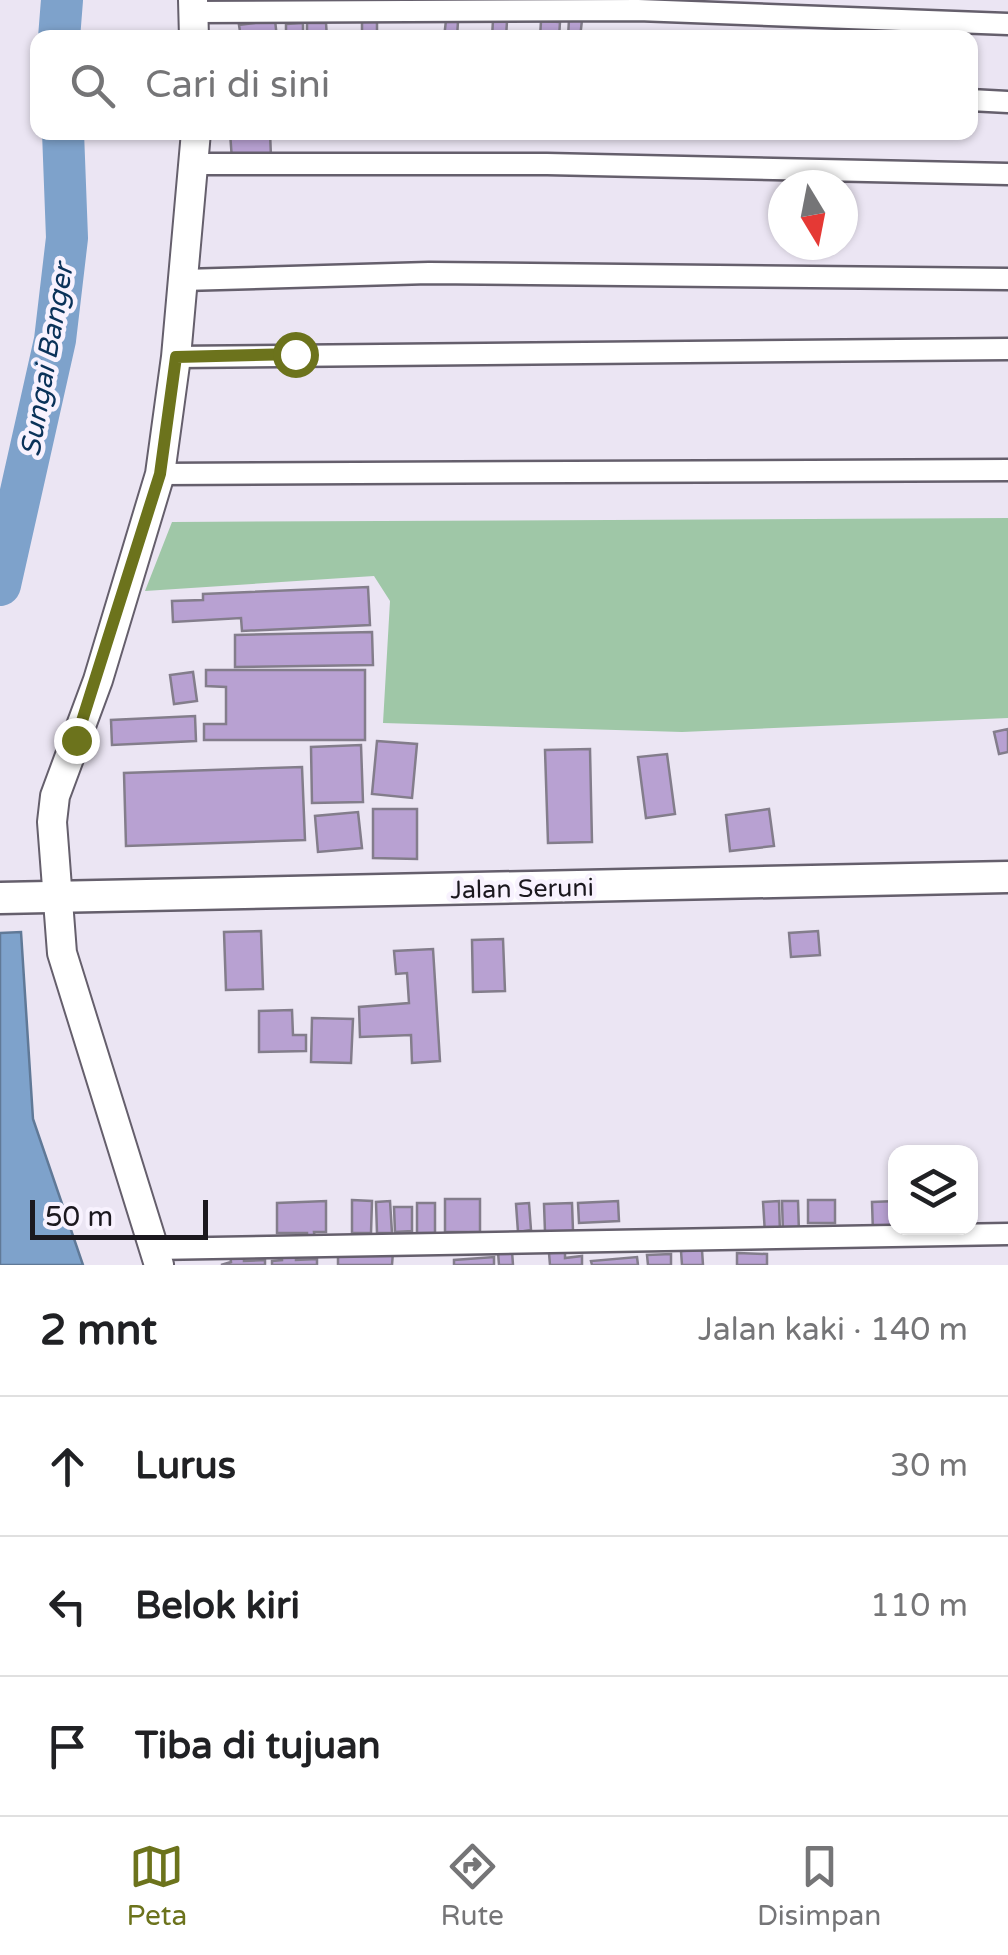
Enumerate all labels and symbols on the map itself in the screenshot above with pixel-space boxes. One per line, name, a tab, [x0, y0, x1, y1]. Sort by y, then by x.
north arrow	[768, 170, 858, 260]
water label: Sungai Banger	[13, 258, 81, 459]
route start	[273, 332, 319, 378]
route end	[54, 718, 100, 764]
street label: Jalan Seruni	[450, 873, 594, 905]
scale bar	[30, 1195, 208, 1240]

